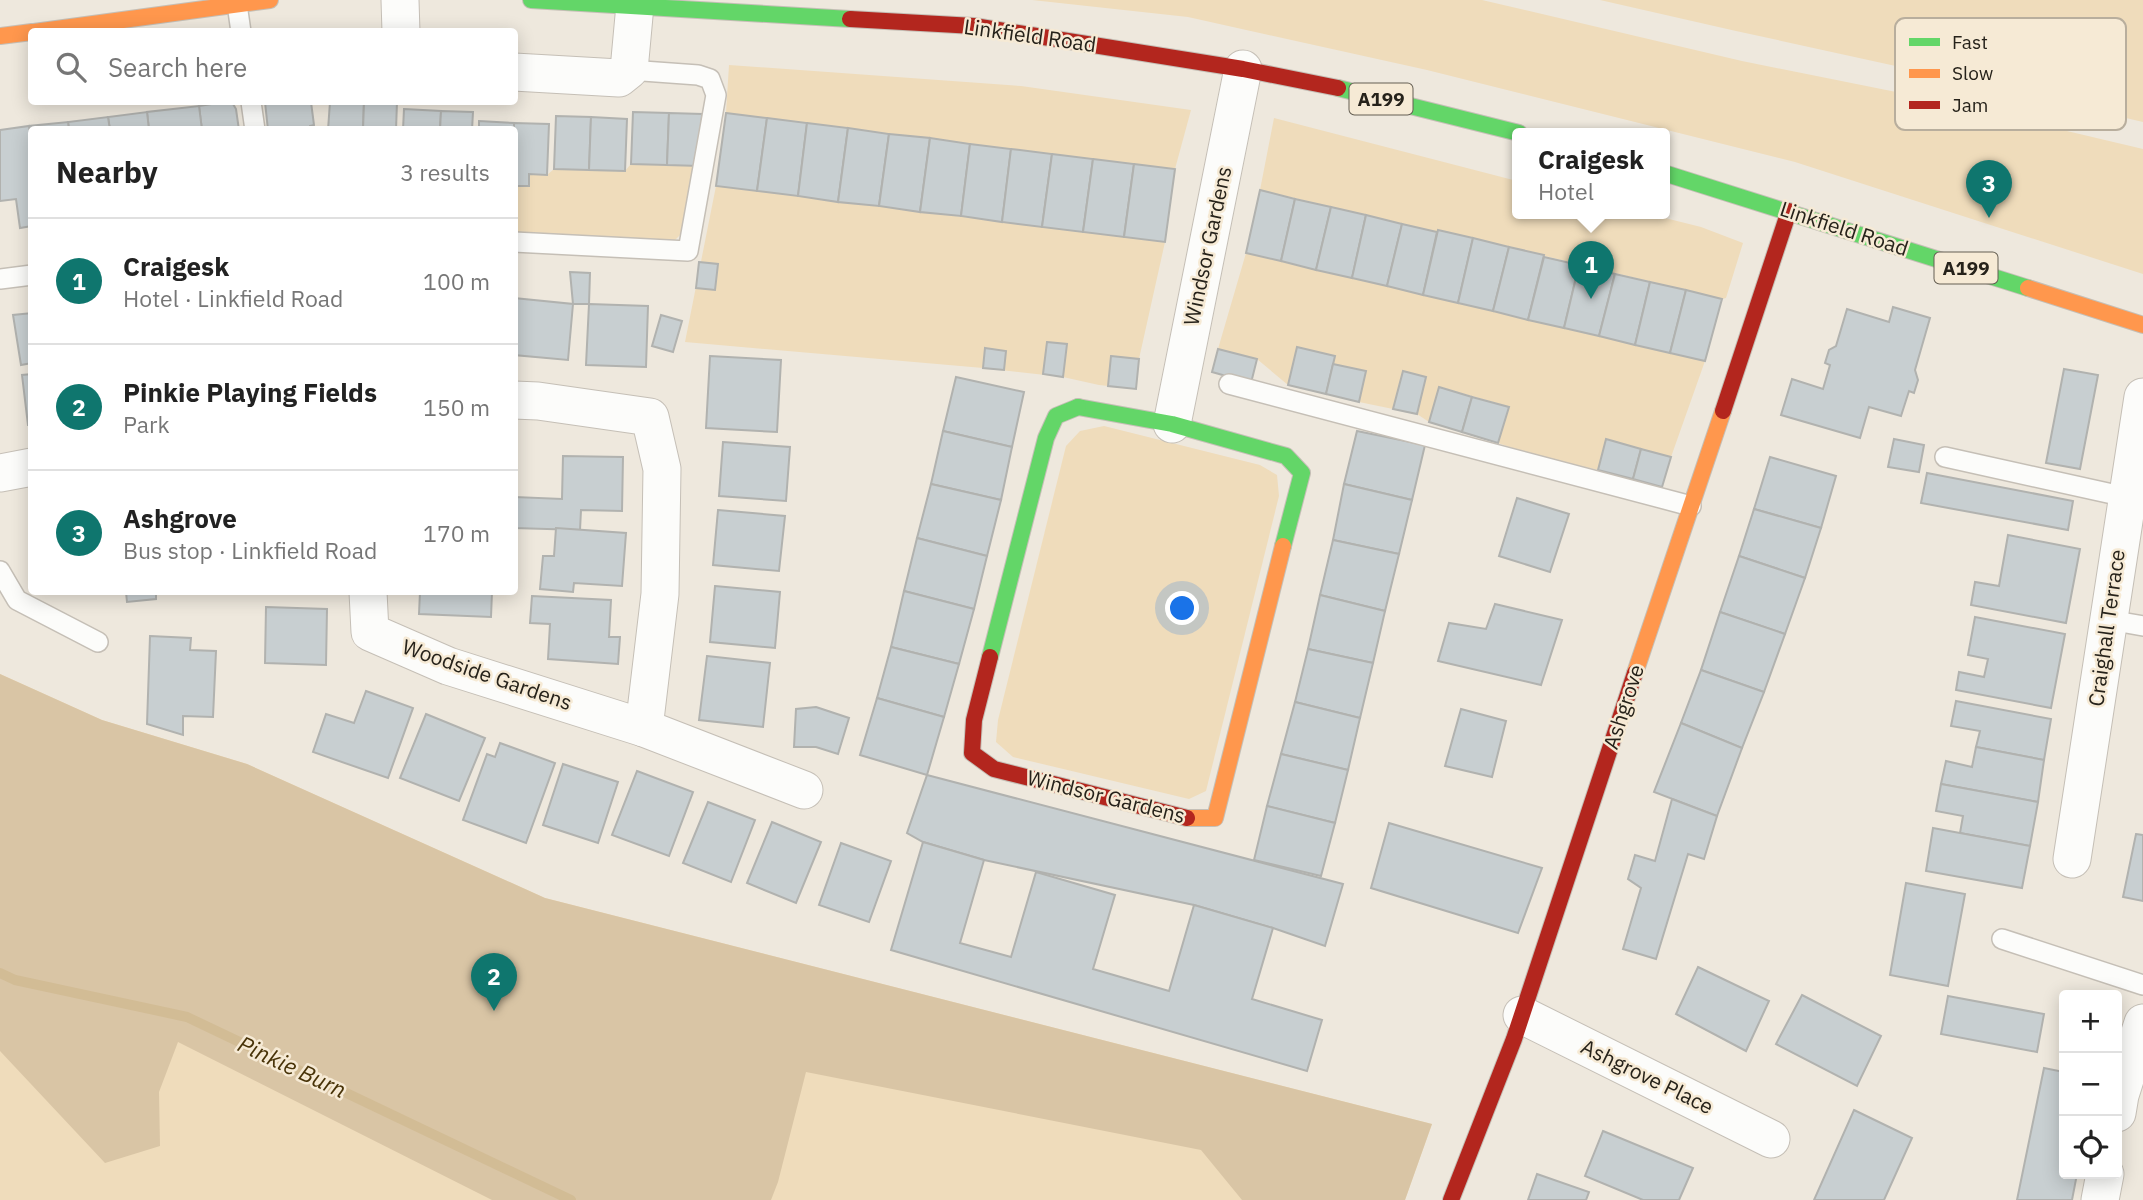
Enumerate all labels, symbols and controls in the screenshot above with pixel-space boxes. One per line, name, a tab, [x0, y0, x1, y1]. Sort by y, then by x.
street label: Linkfield Road	[962, 12, 1098, 58]
legend	[1895, 18, 2126, 130]
search box	[28, 28, 518, 105]
text: Fast	[1952, 30, 1988, 54]
icon: search	[52, 48, 90, 86]
text: Search here	[108, 50, 247, 84]
text: Slow	[1952, 61, 1993, 85]
road number: A199	[1350, 83, 1412, 114]
text: Jam	[1952, 93, 1988, 117]
popup	[1512, 128, 1670, 219]
text: Craigesk	[1538, 142, 1644, 176]
text: Nearby	[56, 152, 158, 191]
text: 3 results	[400, 157, 490, 187]
pin: 3	[1966, 160, 2012, 218]
street label: Windsor Gardens	[1176, 164, 1238, 328]
text: Hotel	[1538, 176, 1594, 206]
street label: Linkfield Road	[1777, 194, 1912, 262]
pin: 1	[1568, 241, 1614, 299]
text: Craigesk	[123, 249, 229, 283]
road number: A199	[1934, 252, 1997, 284]
text: 1	[72, 266, 86, 296]
text: 100 m	[423, 266, 490, 296]
text: Hotel · Linkfield Road	[123, 283, 343, 313]
text: Pinkie Playing Fields	[123, 375, 377, 409]
text: 2	[72, 392, 86, 422]
text: 150 m	[423, 392, 490, 422]
text: Park	[123, 409, 170, 439]
text: Ashgrove	[123, 501, 237, 535]
text: 3	[72, 518, 86, 548]
text: 170 m	[423, 518, 490, 548]
text: Bus stop · Linkfield Road	[123, 535, 377, 565]
street label: Craighall Terrace	[2081, 548, 2131, 708]
your location	[1165, 591, 1199, 625]
street label: Woodside Gardens	[399, 632, 576, 716]
street label: Ashgrove	[1596, 661, 1650, 753]
street label: Windsor Gardens	[1024, 763, 1188, 829]
pin: 2	[471, 953, 517, 1011]
map controls	[2059, 990, 2122, 1179]
button: +	[2059, 990, 2122, 1053]
water label: Pinkie Burn	[233, 1028, 352, 1104]
street label: Ashgrove Place	[1577, 1032, 1718, 1120]
button: −	[2059, 1053, 2122, 1116]
button: locate	[2059, 1116, 2122, 1179]

